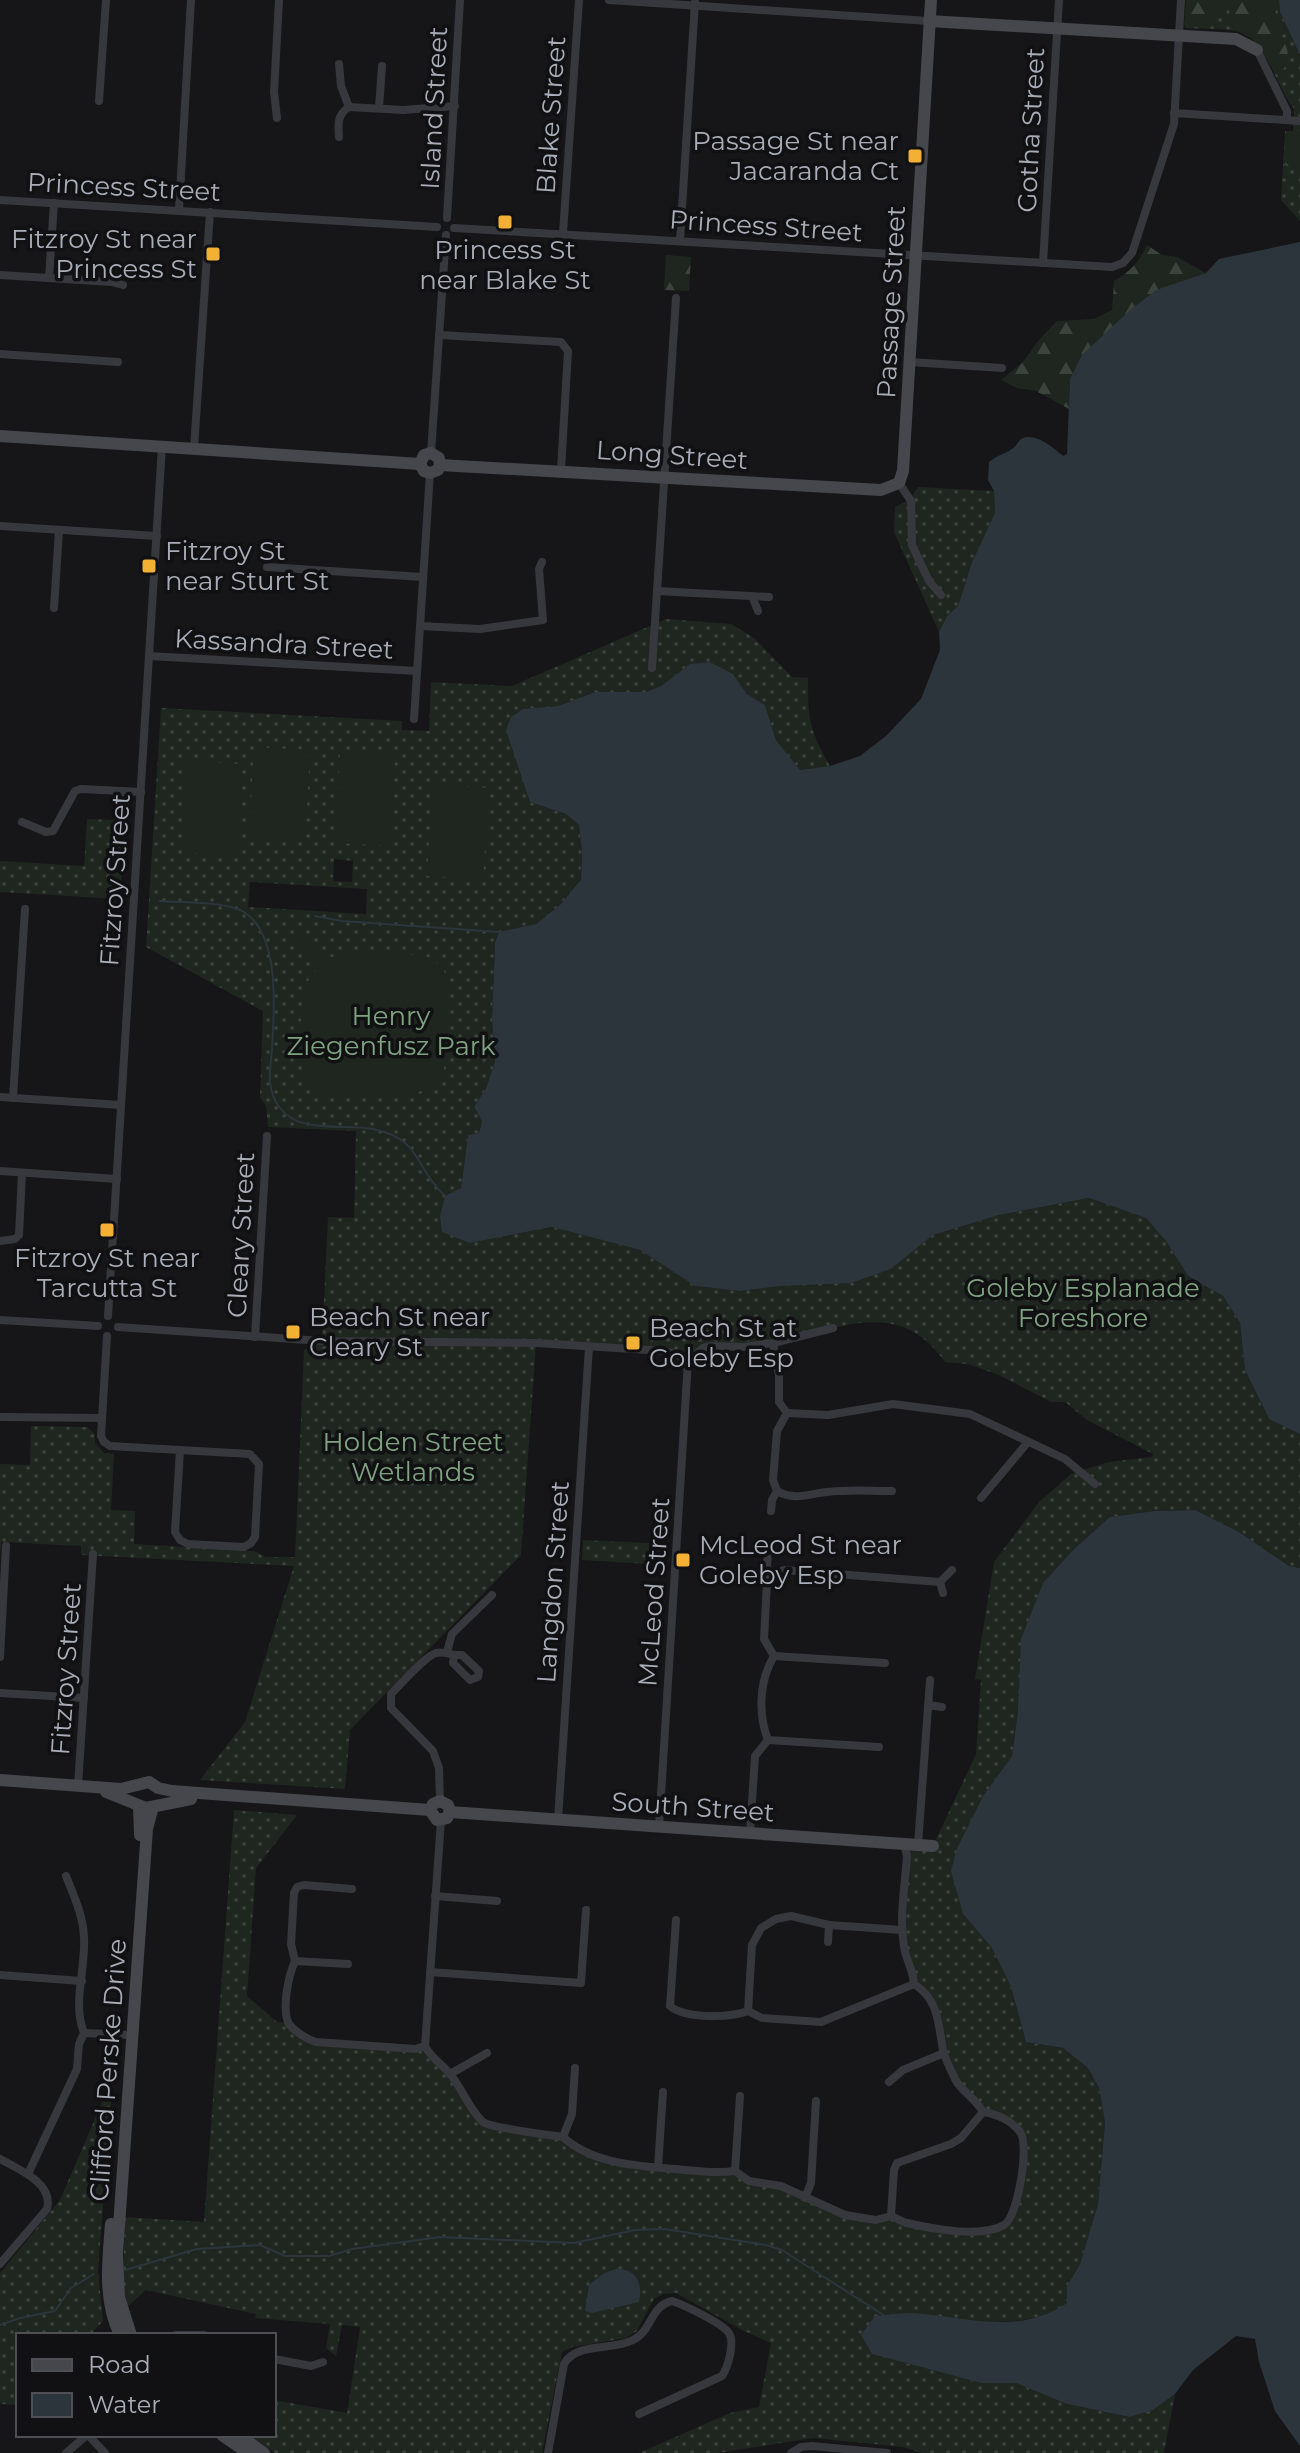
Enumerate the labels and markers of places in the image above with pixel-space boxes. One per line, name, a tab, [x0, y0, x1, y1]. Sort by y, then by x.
place label: Passage St near Jacaranda Ct	[692, 125, 899, 187]
marker: Passage St near Jacaranda Ct	[906, 147, 924, 165]
marker: Princess St near Blake St	[496, 213, 514, 231]
place label: Fitzroy St near Princess St	[11, 223, 197, 285]
place label: Princess St near Blake St	[419, 234, 591, 296]
marker: Fitzroy St near Princess St	[204, 245, 222, 263]
place label: Fitzroy St near Sturt St	[165, 535, 329, 597]
marker: Fitzroy St near Sturt St	[140, 557, 158, 575]
marker: Fitzroy St near Tarcutta St	[98, 1221, 116, 1239]
place label: Fitzroy St near Tarcutta St	[14, 1242, 200, 1304]
place label: Beach St near Cleary St	[309, 1301, 490, 1363]
place label: Beach St at Goleby Esp	[649, 1312, 797, 1374]
marker: Beach St near Cleary St	[284, 1323, 302, 1341]
marker: Beach St at Goleby Esp	[624, 1334, 642, 1352]
place label: McLeod St near Goleby Esp	[699, 1529, 902, 1591]
marker: McLeod St near Goleby Esp	[674, 1551, 692, 1569]

